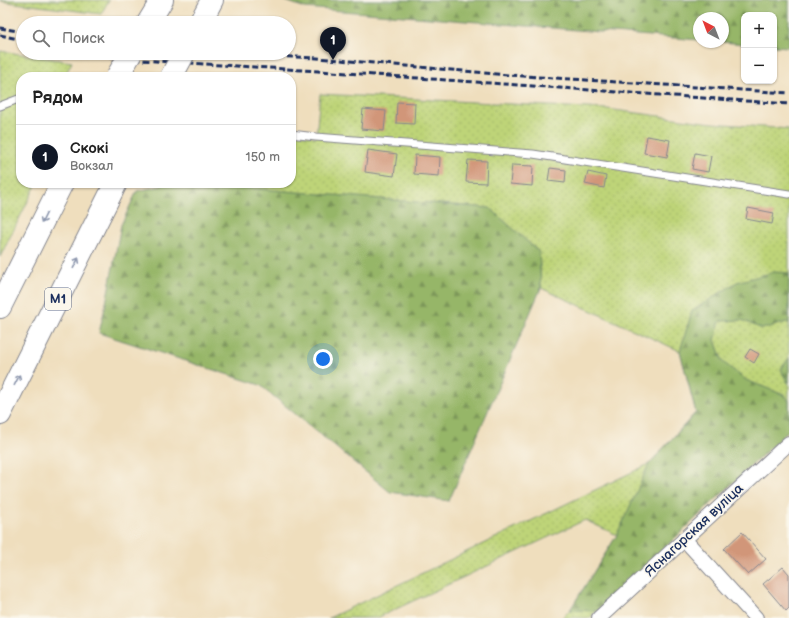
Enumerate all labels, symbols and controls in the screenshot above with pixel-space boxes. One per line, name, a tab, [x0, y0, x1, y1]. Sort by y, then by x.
north arrow	[693, 12, 729, 48]
map controls	[741, 12, 777, 84]
button: +	[741, 12, 777, 48]
search box	[16, 16, 296, 60]
icon: search	[30, 27, 52, 49]
pin: 1	[320, 27, 346, 60]
text: Поиск	[62, 29, 105, 48]
button: −	[741, 48, 777, 84]
text: Рядом	[32, 88, 83, 108]
text: Скокі	[70, 139, 109, 158]
text: 1	[42, 149, 48, 165]
text: 150 m	[246, 149, 280, 165]
text: Вокзал	[70, 158, 113, 174]
one-way arrow	[40, 212, 47, 224]
one-way arrow	[72, 258, 80, 270]
road number: М1	[45, 288, 71, 310]
your location	[313, 349, 333, 369]
one-way arrow	[14, 374, 22, 386]
street label: Яснагорская вуліца	[641, 479, 747, 580]

